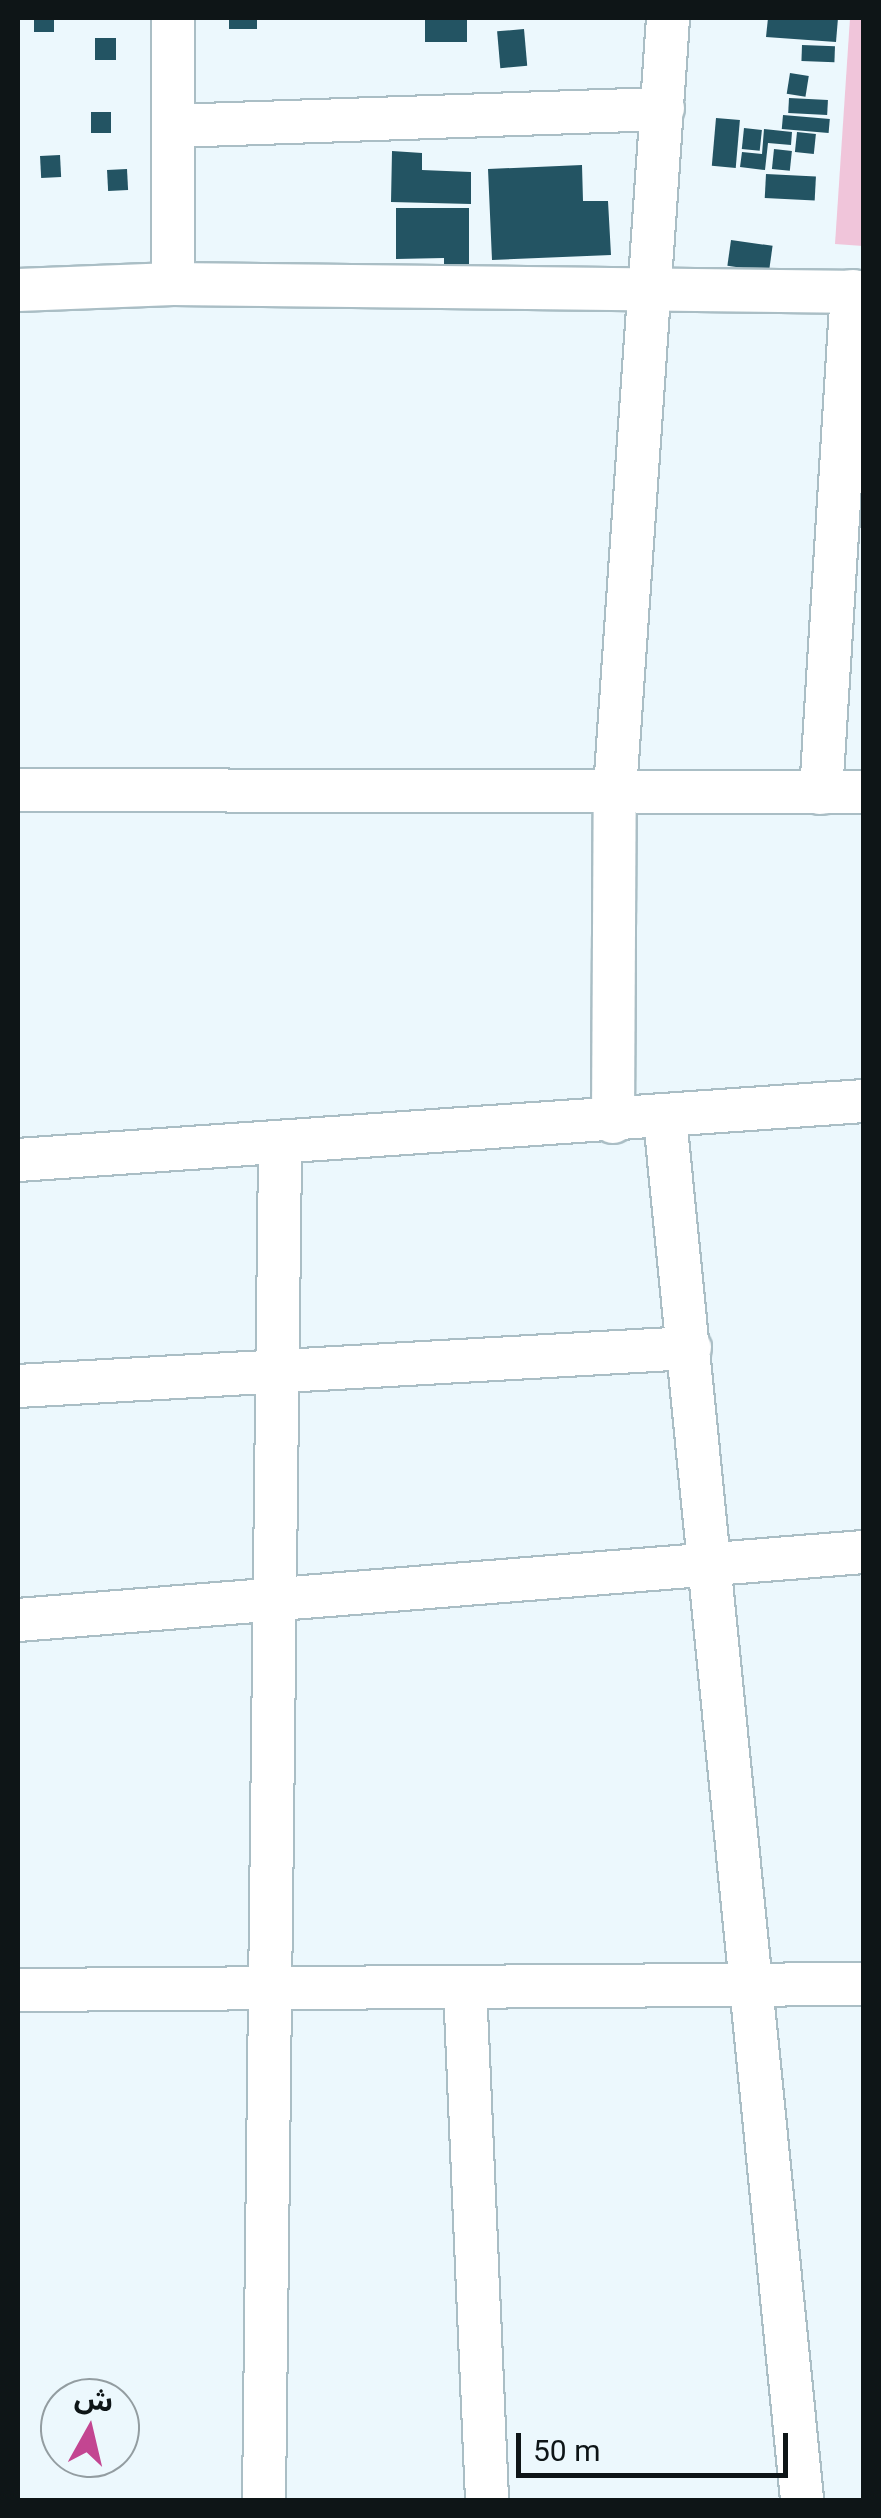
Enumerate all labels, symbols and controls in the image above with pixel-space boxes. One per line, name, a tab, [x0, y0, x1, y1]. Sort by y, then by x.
north arrow	[40, 2378, 140, 2478]
text: ش	[73, 2381, 115, 2419]
scale bar	[521, 2413, 794, 2475]
text: 50 m	[533, 2433, 600, 2468]

